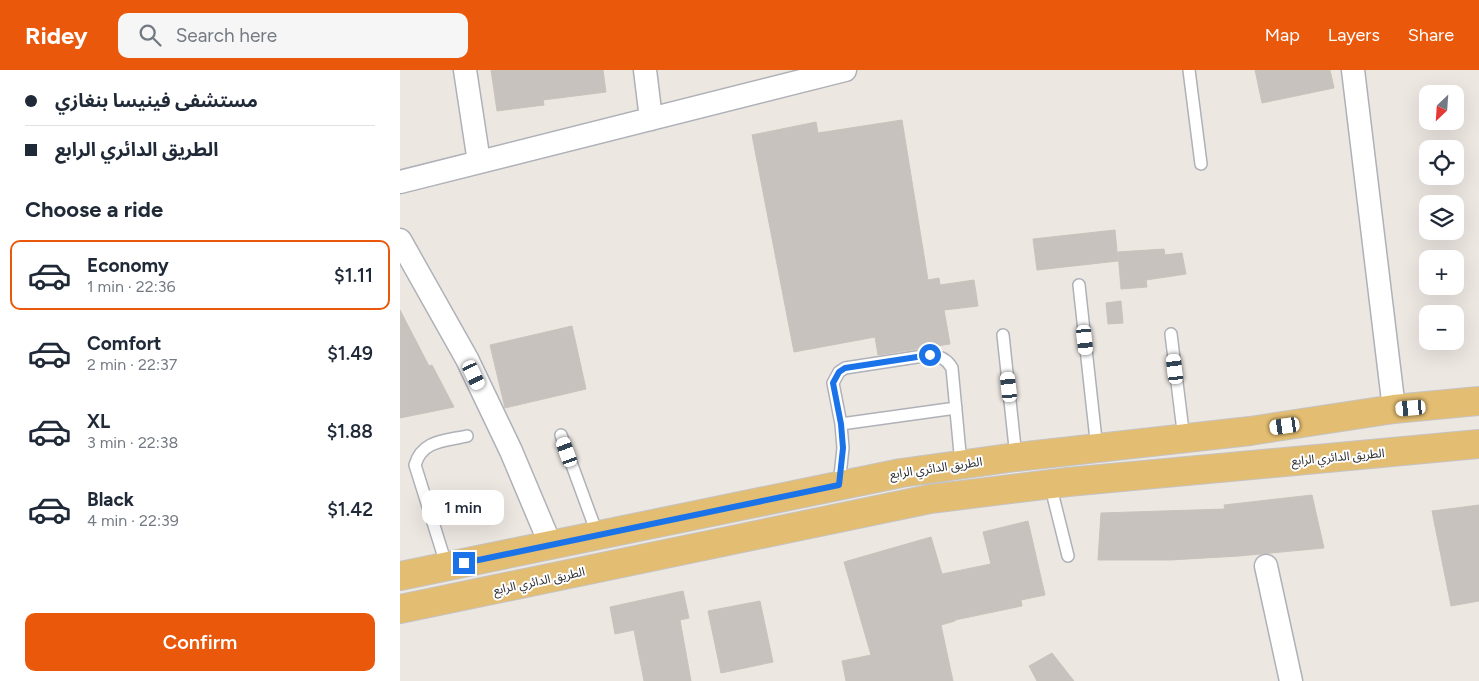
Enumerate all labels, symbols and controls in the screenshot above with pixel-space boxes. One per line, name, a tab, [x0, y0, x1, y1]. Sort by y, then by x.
search box	[118, 13, 468, 58]
text: Ridey	[25, 21, 88, 50]
icon: search	[136, 21, 164, 49]
text: Search here	[176, 24, 277, 47]
text: Map	[1265, 24, 1300, 46]
text: Layers	[1328, 24, 1380, 46]
text: Share	[1408, 24, 1454, 46]
north arrow	[1419, 85, 1464, 130]
map controls	[1419, 85, 1464, 350]
text: مستشفى فينيسا بنغازي	[55, 89, 258, 112]
text: الطريق الدائري الرابع	[55, 138, 218, 161]
button: locate	[1419, 140, 1464, 185]
button: layers	[1419, 195, 1464, 240]
text: Choose a ride	[25, 196, 163, 223]
button: +	[1419, 250, 1464, 295]
icon: car	[27, 253, 72, 298]
text: Economy	[87, 254, 169, 277]
text: $1.11	[334, 264, 373, 287]
text: 1 min · 22:36	[87, 277, 175, 296]
button: −	[1419, 305, 1464, 350]
car	[1075, 324, 1094, 356]
icon: car	[27, 331, 72, 376]
text: Comfort	[87, 332, 162, 355]
text: $1.49	[327, 342, 373, 365]
route start	[919, 344, 941, 366]
car	[1165, 353, 1184, 385]
text: 2 min · 22:37	[87, 355, 177, 374]
car	[460, 358, 487, 392]
car	[999, 371, 1018, 403]
car	[1395, 399, 1426, 417]
icon: car	[27, 409, 72, 454]
text: XL	[87, 410, 110, 433]
car	[1269, 416, 1300, 436]
text: $1.88	[327, 420, 373, 443]
text: 3 min · 22:38	[87, 433, 178, 452]
car	[554, 435, 579, 469]
street label: الطريق الدائري الرابع	[1291, 446, 1385, 471]
street label: الطريق الدائري الرابع	[889, 455, 984, 484]
icon: car	[27, 487, 72, 532]
text: Black	[87, 488, 134, 511]
callout: 1 min	[423, 490, 505, 526]
text: $1.42	[327, 498, 373, 521]
text: 1 min	[444, 498, 482, 517]
text: 4 min · 22:39	[87, 511, 179, 530]
route end	[453, 552, 475, 574]
street label: الطريق الدائري الرابع	[492, 564, 587, 600]
button: Confirm	[25, 613, 375, 671]

